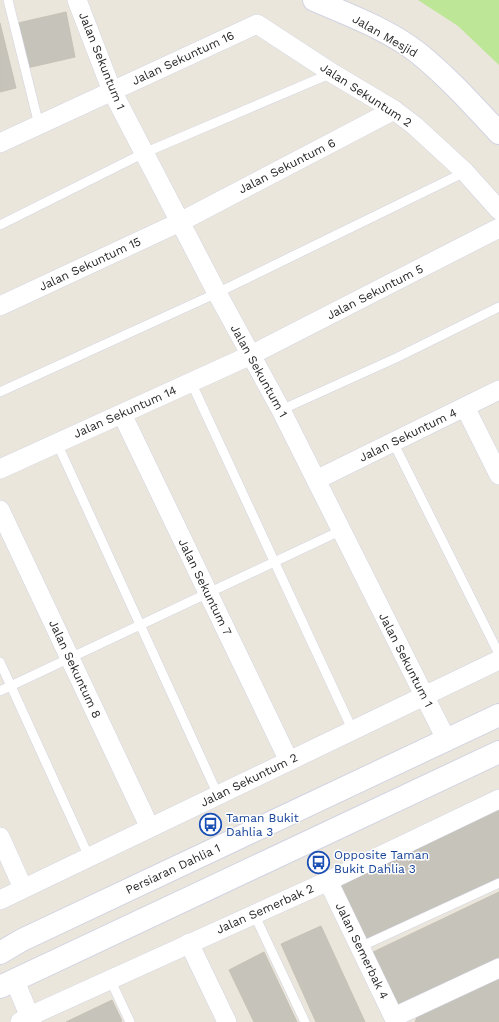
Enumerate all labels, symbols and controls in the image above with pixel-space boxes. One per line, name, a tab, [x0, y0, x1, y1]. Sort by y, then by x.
street label: Jalan Sekuntum 1	[76, 10, 128, 112]
street label: Jalan Mesjid	[350, 12, 420, 60]
street label: Jalan Sekuntum 16	[130, 28, 236, 88]
street label: Jalan Sekuntum 2	[318, 60, 414, 130]
street label: Jalan Sekuntum 6	[236, 136, 338, 196]
street label: Jalan Sekuntum 15	[37, 234, 143, 294]
street label: Jalan Sekuntum 5	[324, 262, 426, 322]
street label: Jalan Sekuntum 1	[228, 322, 290, 420]
street label: Jalan Sekuntum 14	[71, 383, 179, 441]
street label: Jalan Sekuntum 4	[357, 405, 459, 465]
street label: Jalan Sekuntum 7	[176, 536, 235, 638]
street label: Jalan Sekuntum 1	[376, 611, 436, 709]
street label: Jalan Sekuntum 8	[46, 618, 104, 720]
street label: Jalan Sekuntum 2	[198, 750, 300, 810]
place label: Taman Bukit Dahlia 3	[226, 811, 299, 839]
bus stop icon: Taman Bukit Dahlia 3	[198, 812, 224, 838]
street label: Persiaran Dahlia 1	[123, 841, 223, 897]
place label: Opposite Taman Bukit Dahlia 3	[334, 848, 429, 876]
bus stop icon: Opposite Taman Bukit Dahlia 3	[306, 849, 332, 875]
street label: Jalan Semerbak 2	[214, 881, 316, 937]
street label: Jalan Semerbak 4	[333, 901, 391, 1001]

